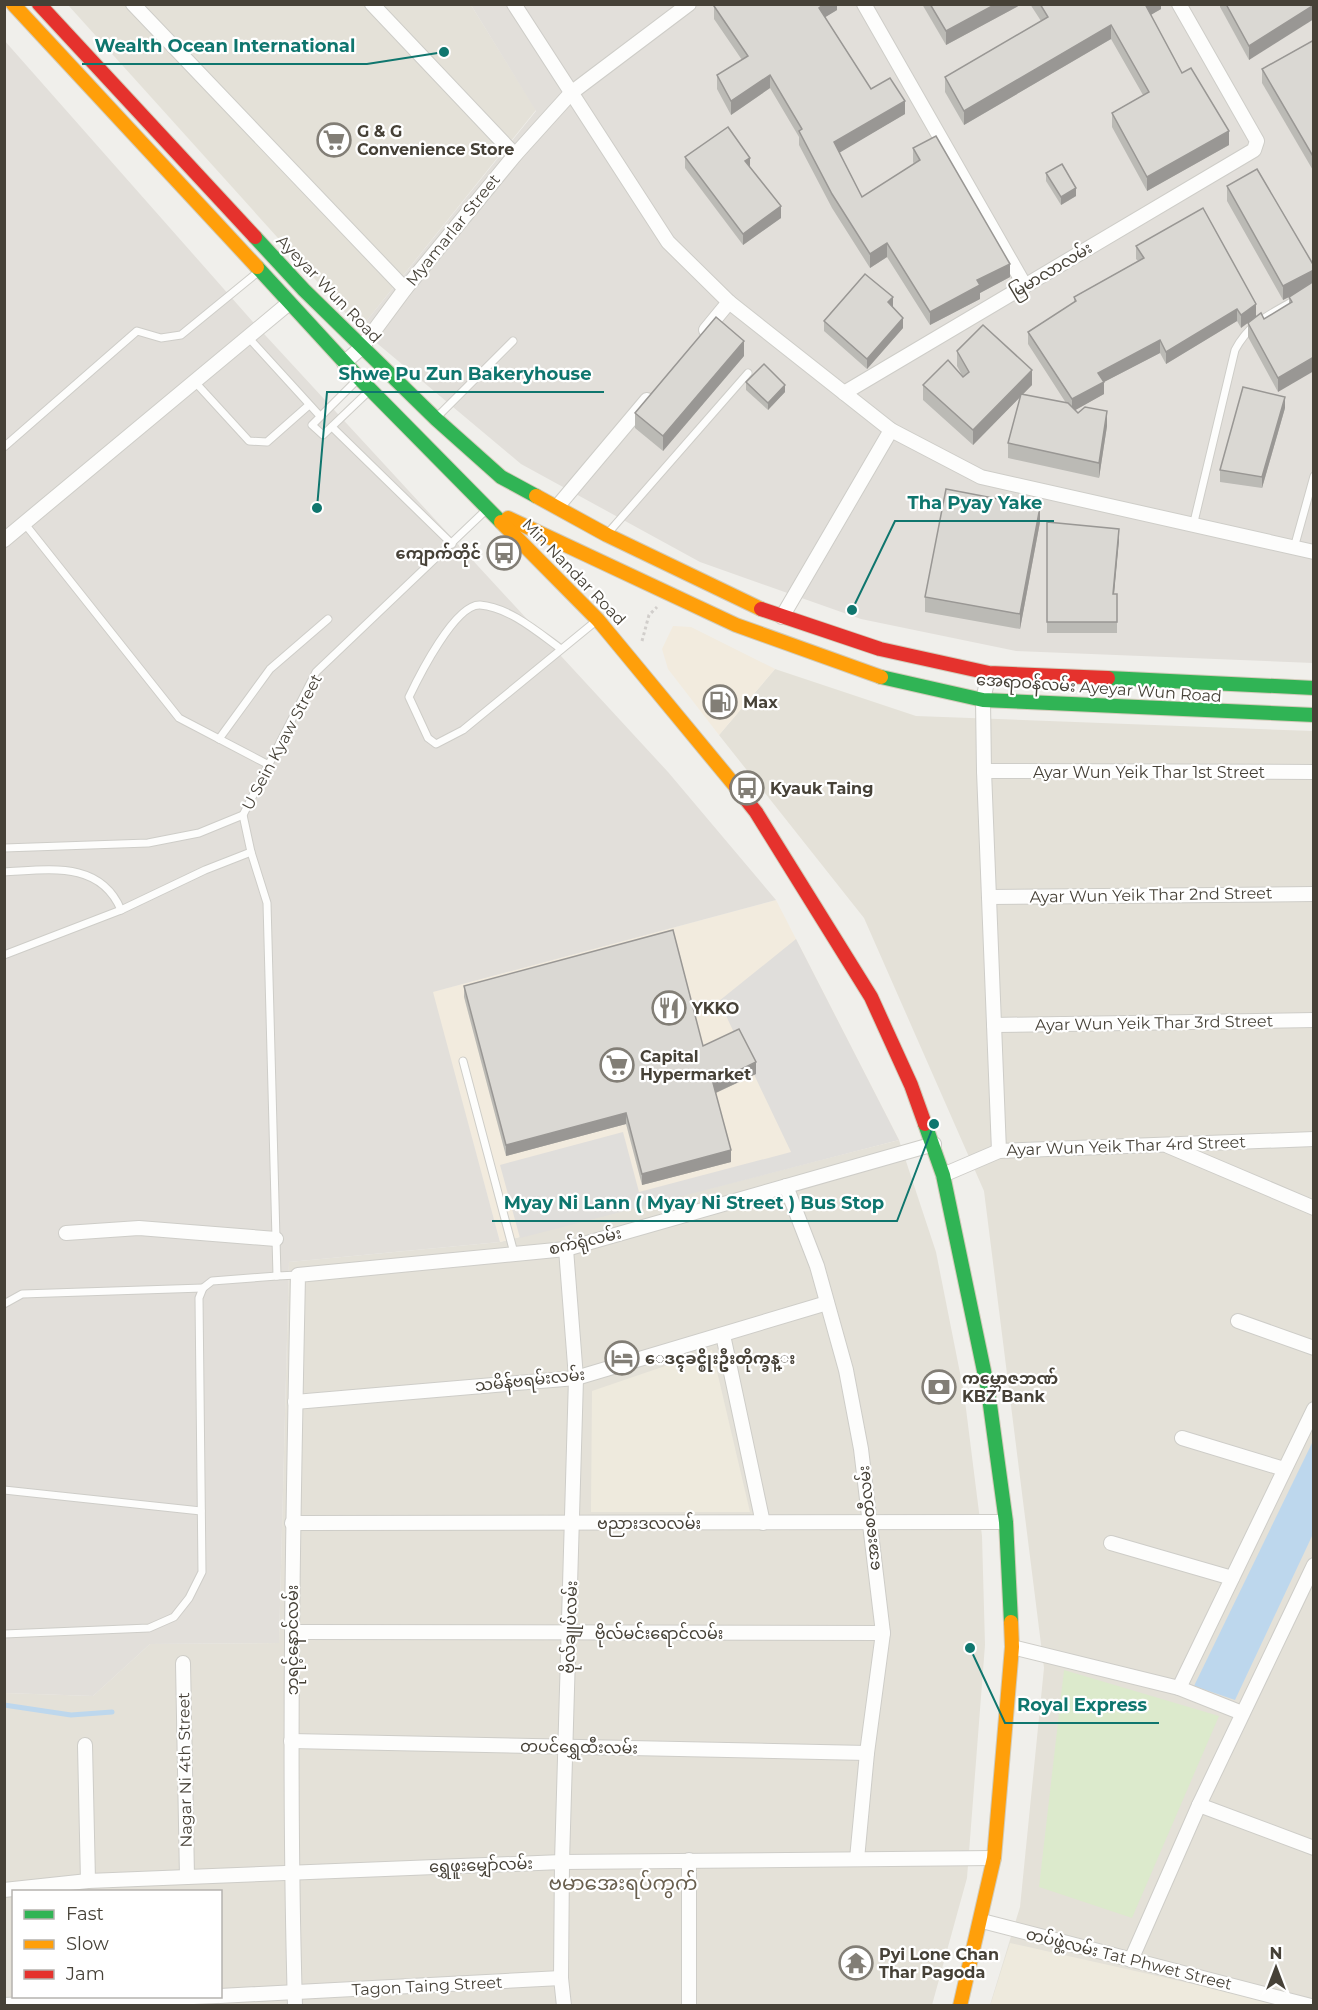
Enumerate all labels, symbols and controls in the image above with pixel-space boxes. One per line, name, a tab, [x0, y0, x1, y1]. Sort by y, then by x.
callout: Wealth Ocean International	[82, 28, 367, 64]
text: Wealth Ocean International	[95, 35, 355, 57]
supermarket icon: G & G Convenience Store	[316, 122, 352, 158]
place label: G & G Convenience Store	[357, 122, 514, 159]
street label: Myamarlar Street	[402, 170, 504, 290]
street label: Ayeyar Wun Road	[273, 231, 385, 347]
street label: မြမာလာလမ်း	[1006, 236, 1097, 305]
callout: Shwe Pu Zun Bakeryhouse	[327, 356, 604, 392]
text: Shwe Pu Zun Bakeryhouse	[338, 363, 592, 385]
callout: Tha Pyay Yake	[895, 485, 1054, 521]
text: Tha Pyay Yake	[908, 492, 1042, 514]
street label: Min Nandar Road	[518, 515, 630, 629]
bus stop icon: ကျောက်တိုင်	[486, 535, 522, 571]
place label: ကျောက်တိုင်	[396, 542, 481, 567]
street label: အေရာဝန်လမ်း Ayeyar Wun Road	[975, 668, 1223, 710]
street label: U Sein Kyaw Street	[238, 670, 326, 813]
fuel station icon: Max	[702, 684, 738, 720]
place label: Max	[743, 693, 778, 712]
street label: Ayar Wun Yeik Thar 1st Street	[1033, 763, 1266, 782]
bus stop icon: Kyauk Taing	[729, 770, 765, 806]
place label: Kyauk Taing	[770, 779, 873, 798]
street label: Ayar Wun Yeik Thar 2nd Street	[1029, 883, 1273, 907]
restaurant icon: YKKO	[651, 990, 687, 1026]
place label: YKKO	[691, 999, 739, 1018]
street label: Ayar Wun Yeik Thar 3rd Street	[1035, 1011, 1274, 1035]
supermarket icon: Capital Hypermarket	[599, 1047, 635, 1083]
place label: Capital Hypermarket	[640, 1047, 751, 1084]
street label: Ayar Wun Yeik Thar 4rd Street	[1006, 1132, 1247, 1160]
callout: Myay Ni Lann ( Myay Ni Street ) Bus Stop	[492, 1185, 897, 1221]
text: Myay Ni Lann ( Myay Ni Street ) Bus Stop	[504, 1192, 884, 1214]
street label: စက်ရုံလမ်း	[546, 1221, 624, 1263]
hotel icon: ေဒၚခင္စိုးဦးတိုက္ခန္း	[604, 1340, 640, 1376]
place label: ေဒၚခင္စိုးဦးတိုက္ခန္း	[645, 1348, 795, 1372]
street label: သမိန်ဗရမ်းလမ်း	[474, 1363, 586, 1399]
place label: ကမ္ဘောဇဘဏ် KBZ Bank	[962, 1367, 1058, 1406]
bank icon: ကမ္ဘောဇဘဏ် KBZ Bank	[921, 1369, 957, 1405]
street label: အေးစေတီလမ်း	[852, 1465, 884, 1572]
street label: ဗညားဒလလမ်း	[597, 1512, 701, 1537]
street label: ဗိုလ်ချုပ်လမ်း	[557, 1580, 586, 1674]
street label: ဘုရင့်နောင်လမ်း	[281, 1585, 307, 1695]
street label: ဗိုလ်မင်းရောင်လမ်း	[595, 1622, 723, 1648]
callout: Royal Express	[1005, 1687, 1159, 1723]
street label: Nagar Ni 4th Street	[174, 1692, 196, 1848]
text: Royal Express	[1017, 1694, 1147, 1716]
street label: တပင်ရွှေထီးလမ်း	[520, 1734, 638, 1762]
street label: ရွှေဖူးမျှော်လမ်း	[429, 1852, 533, 1881]
district label: ဗမာအေးရပ်ကွက်	[548, 1869, 698, 1899]
legend	[12, 1890, 222, 1998]
text: Fast	[66, 1903, 104, 1925]
street label: တပ်ဖွဲ့လမ်း Tat Phwet Street	[1023, 1922, 1235, 1998]
text: Slow	[66, 1933, 109, 1955]
north arrow	[1246, 1938, 1306, 1998]
text: N	[1270, 1944, 1282, 1963]
temple icon: Pyi Lone Chan Thar Pagoda	[838, 1945, 874, 1981]
place label: Pyi Lone Chan Thar Pagoda	[879, 1945, 999, 1982]
text: Jam	[65, 1963, 105, 1985]
street label: Tagon Taing Street	[351, 1973, 503, 1999]

